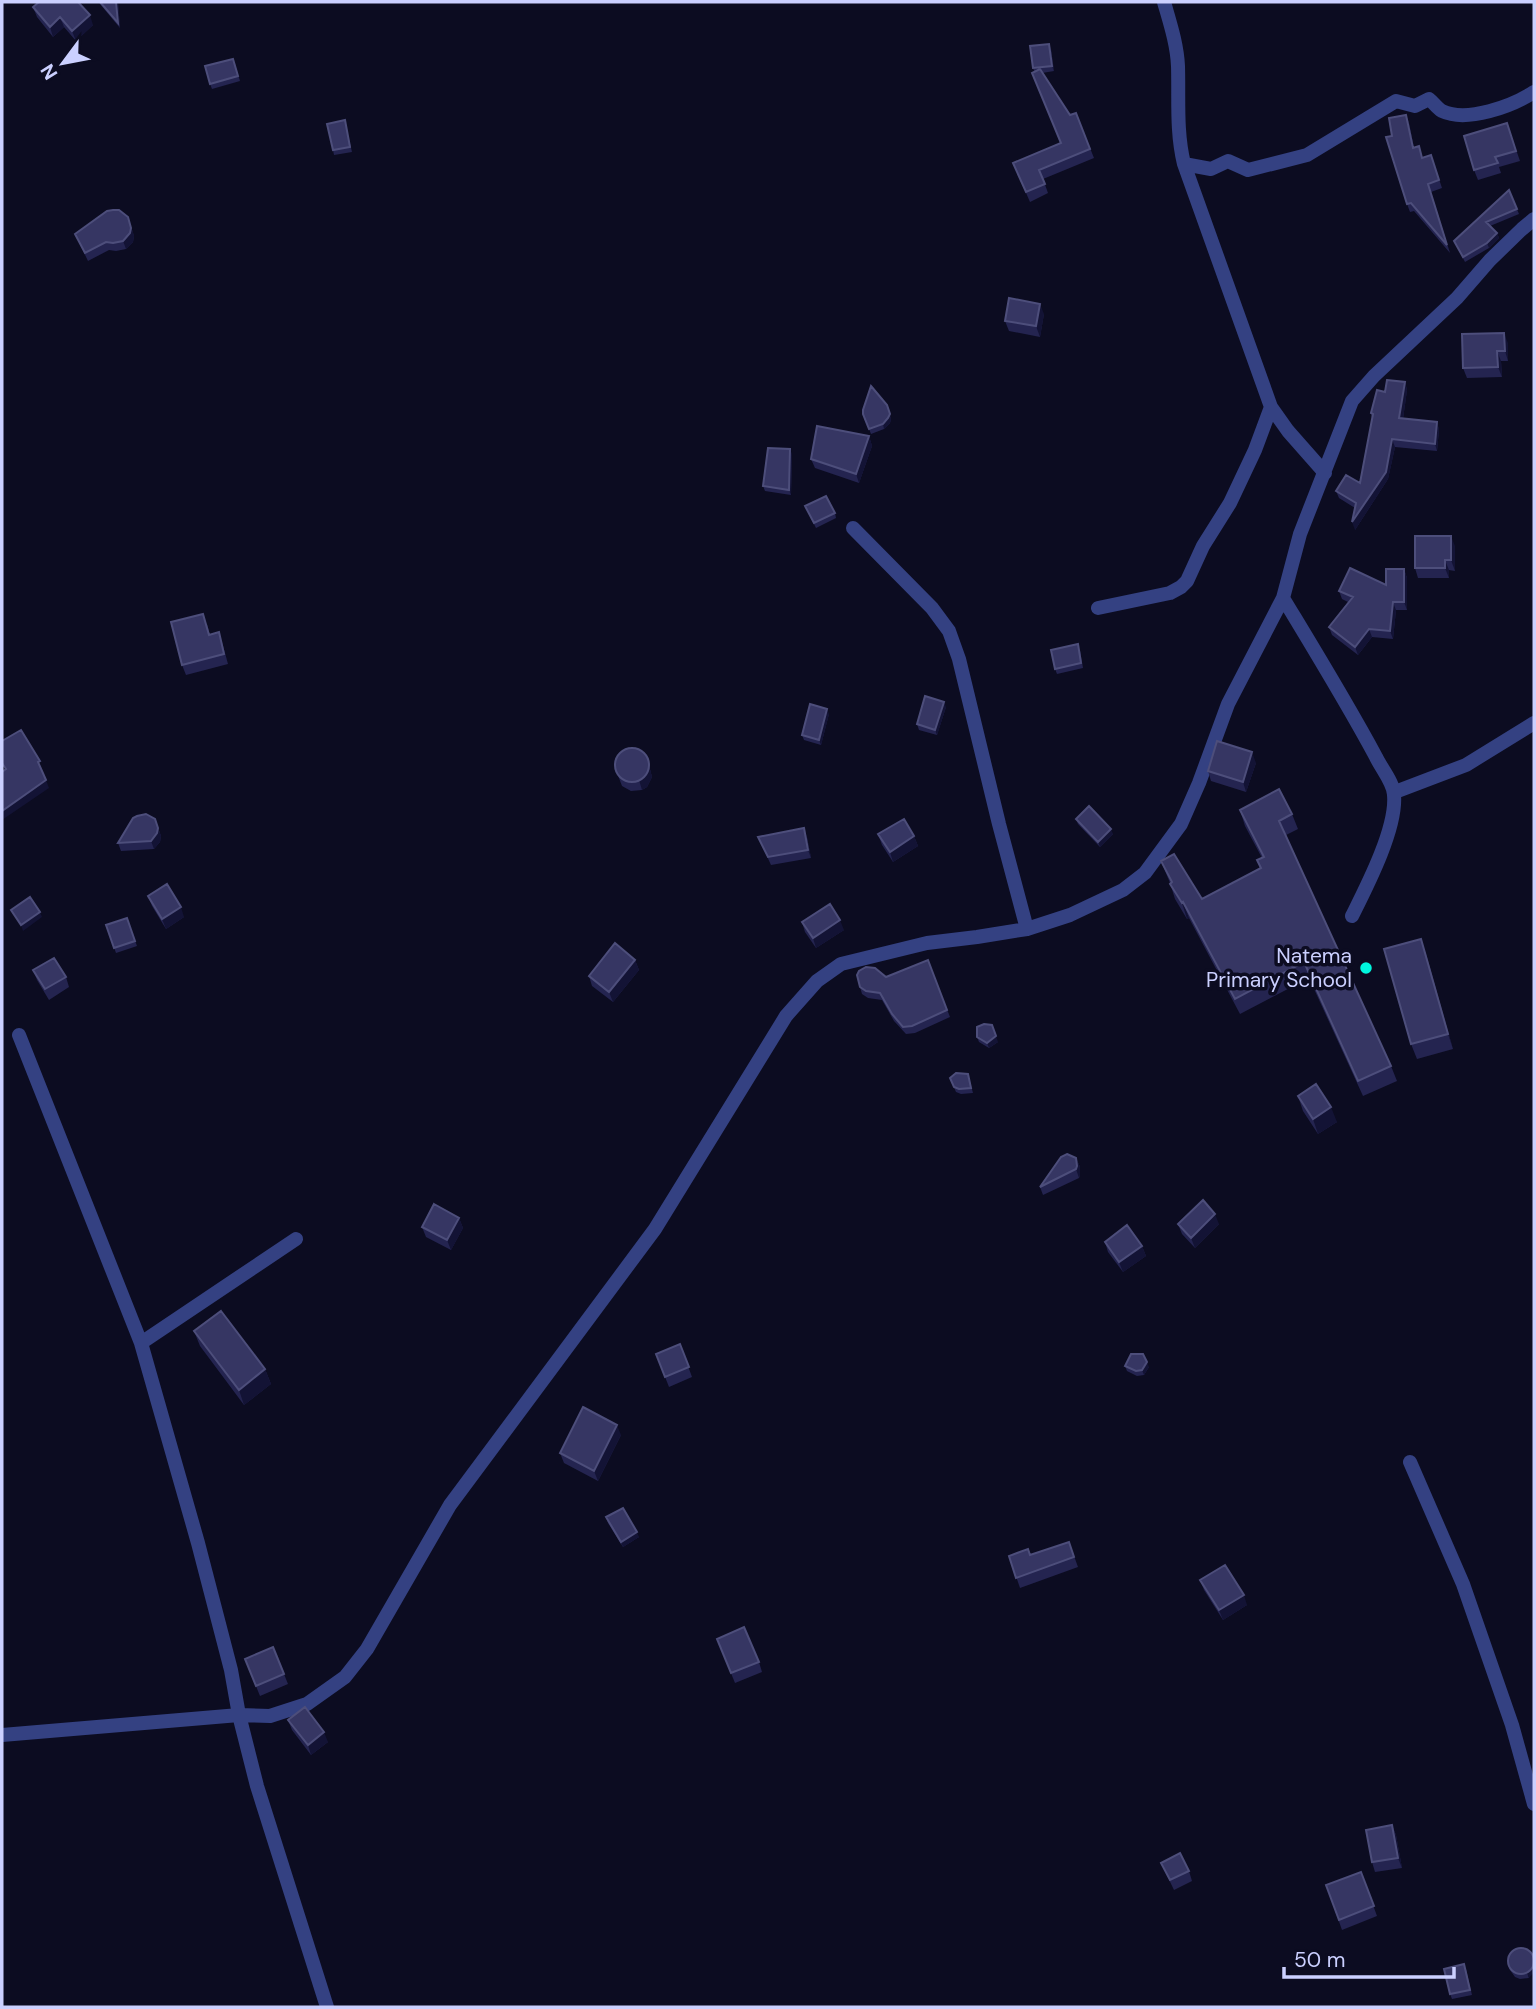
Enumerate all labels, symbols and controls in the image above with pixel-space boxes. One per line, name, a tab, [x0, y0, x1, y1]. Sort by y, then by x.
north arrow	[28, 28, 98, 98]
text: N	[35, 59, 63, 84]
place label: Natema Primary School	[1206, 942, 1352, 994]
marker: Natema Primary School	[1358, 960, 1374, 976]
scale bar	[1284, 1936, 1454, 1980]
text: 50 m	[1294, 1946, 1345, 1974]

